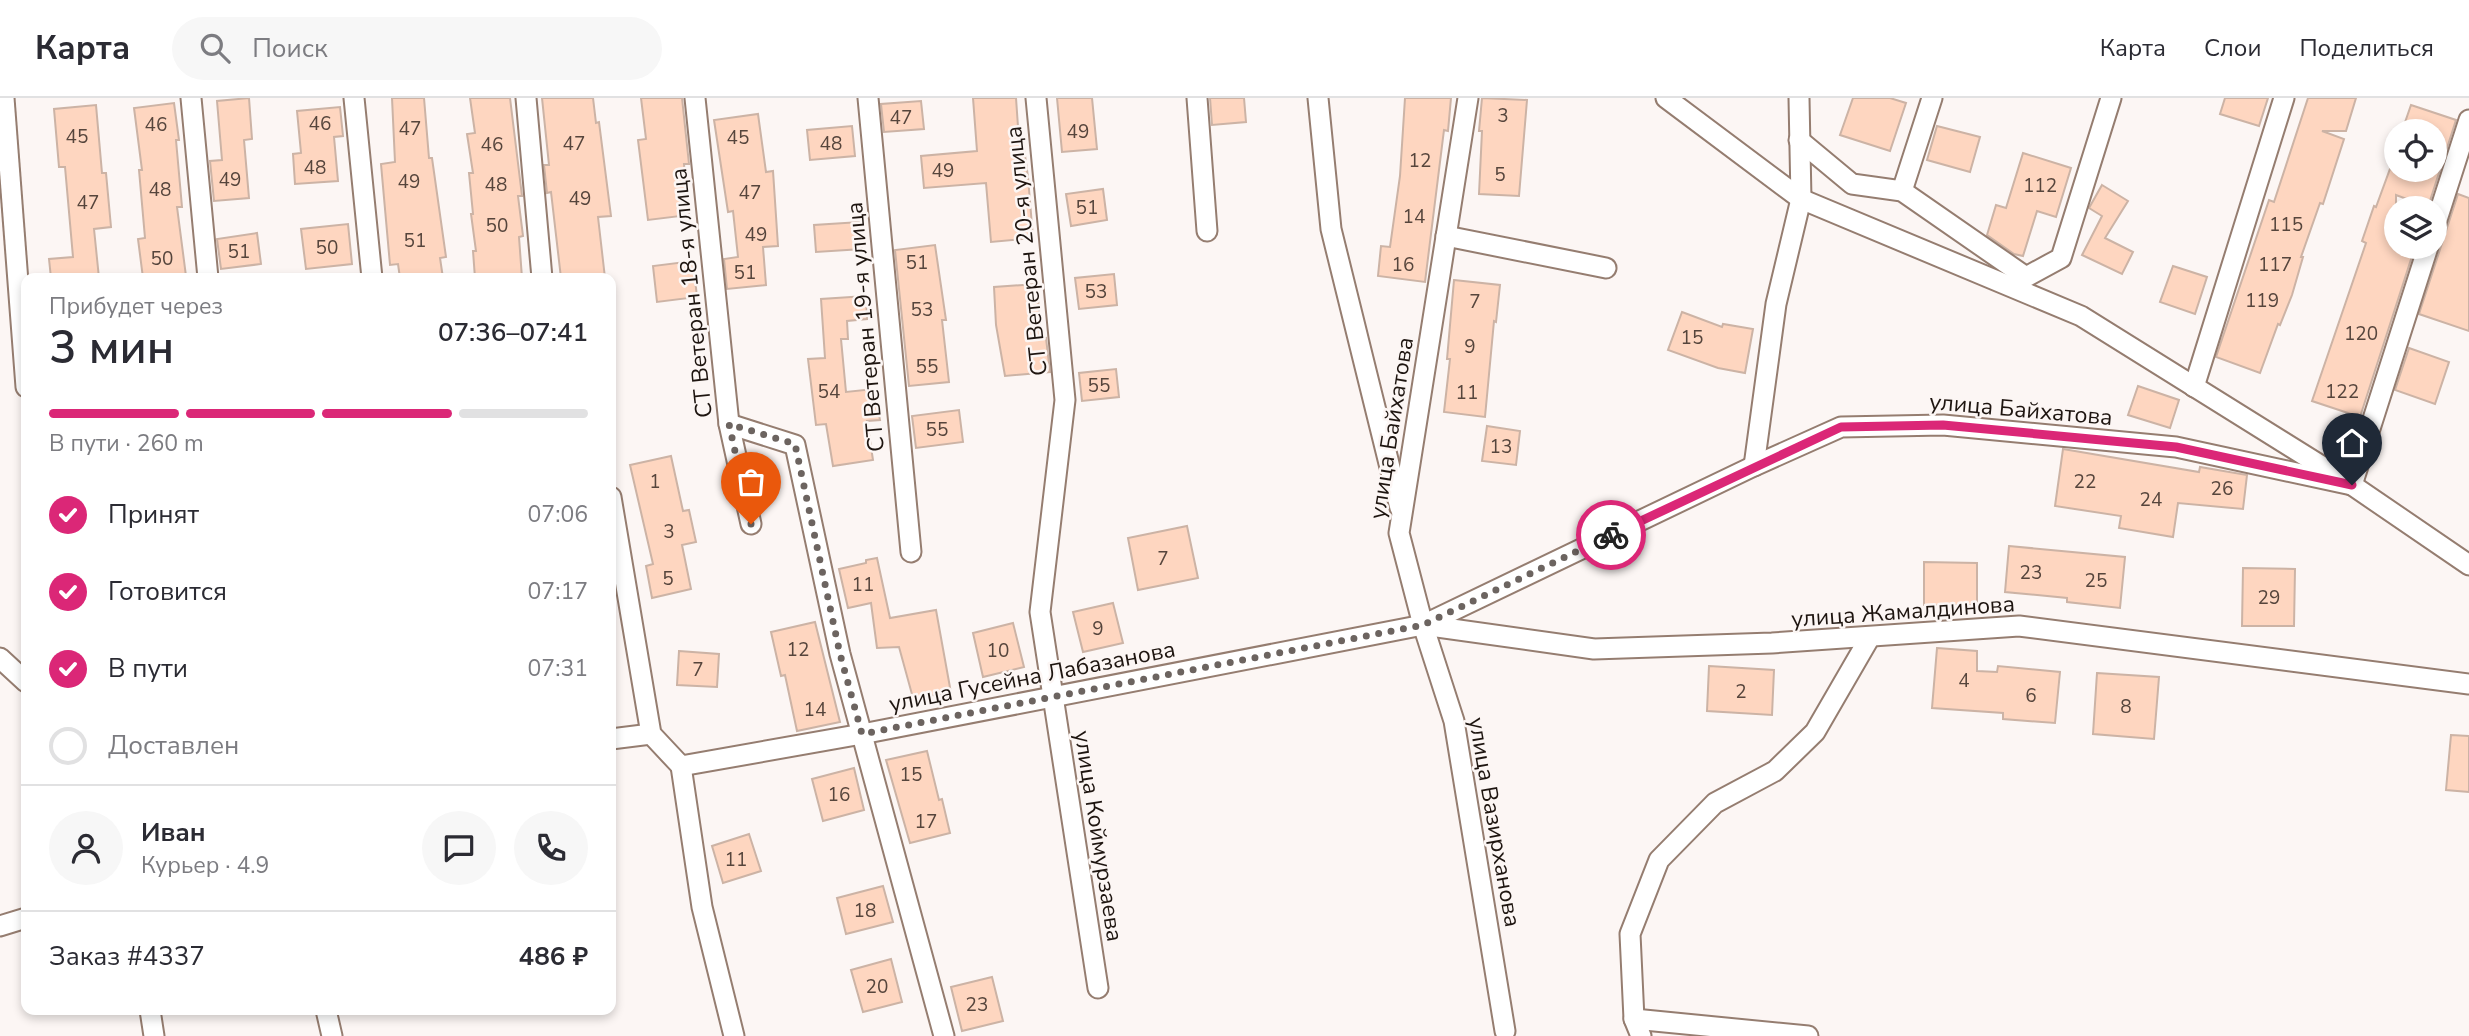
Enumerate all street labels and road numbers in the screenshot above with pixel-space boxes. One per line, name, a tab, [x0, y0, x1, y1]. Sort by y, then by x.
street label: СТ Ветеран 20-я улица	[998, 125, 1055, 377]
street label: СТ Ветеран 18-я улица	[663, 167, 720, 419]
street label: СТ Ветеран 19-я улица	[839, 201, 892, 453]
street label: улица Байхатова	[1362, 335, 1421, 521]
street label: улица Байхатова	[1928, 386, 2114, 433]
street label: улица Жамалдинова	[1790, 588, 2016, 635]
street label: улица Гусейна Лабазанова	[886, 634, 1178, 719]
street label: улица Вазирханова	[1461, 715, 1528, 929]
street label: улица Коймурзаева	[1067, 728, 1130, 944]

